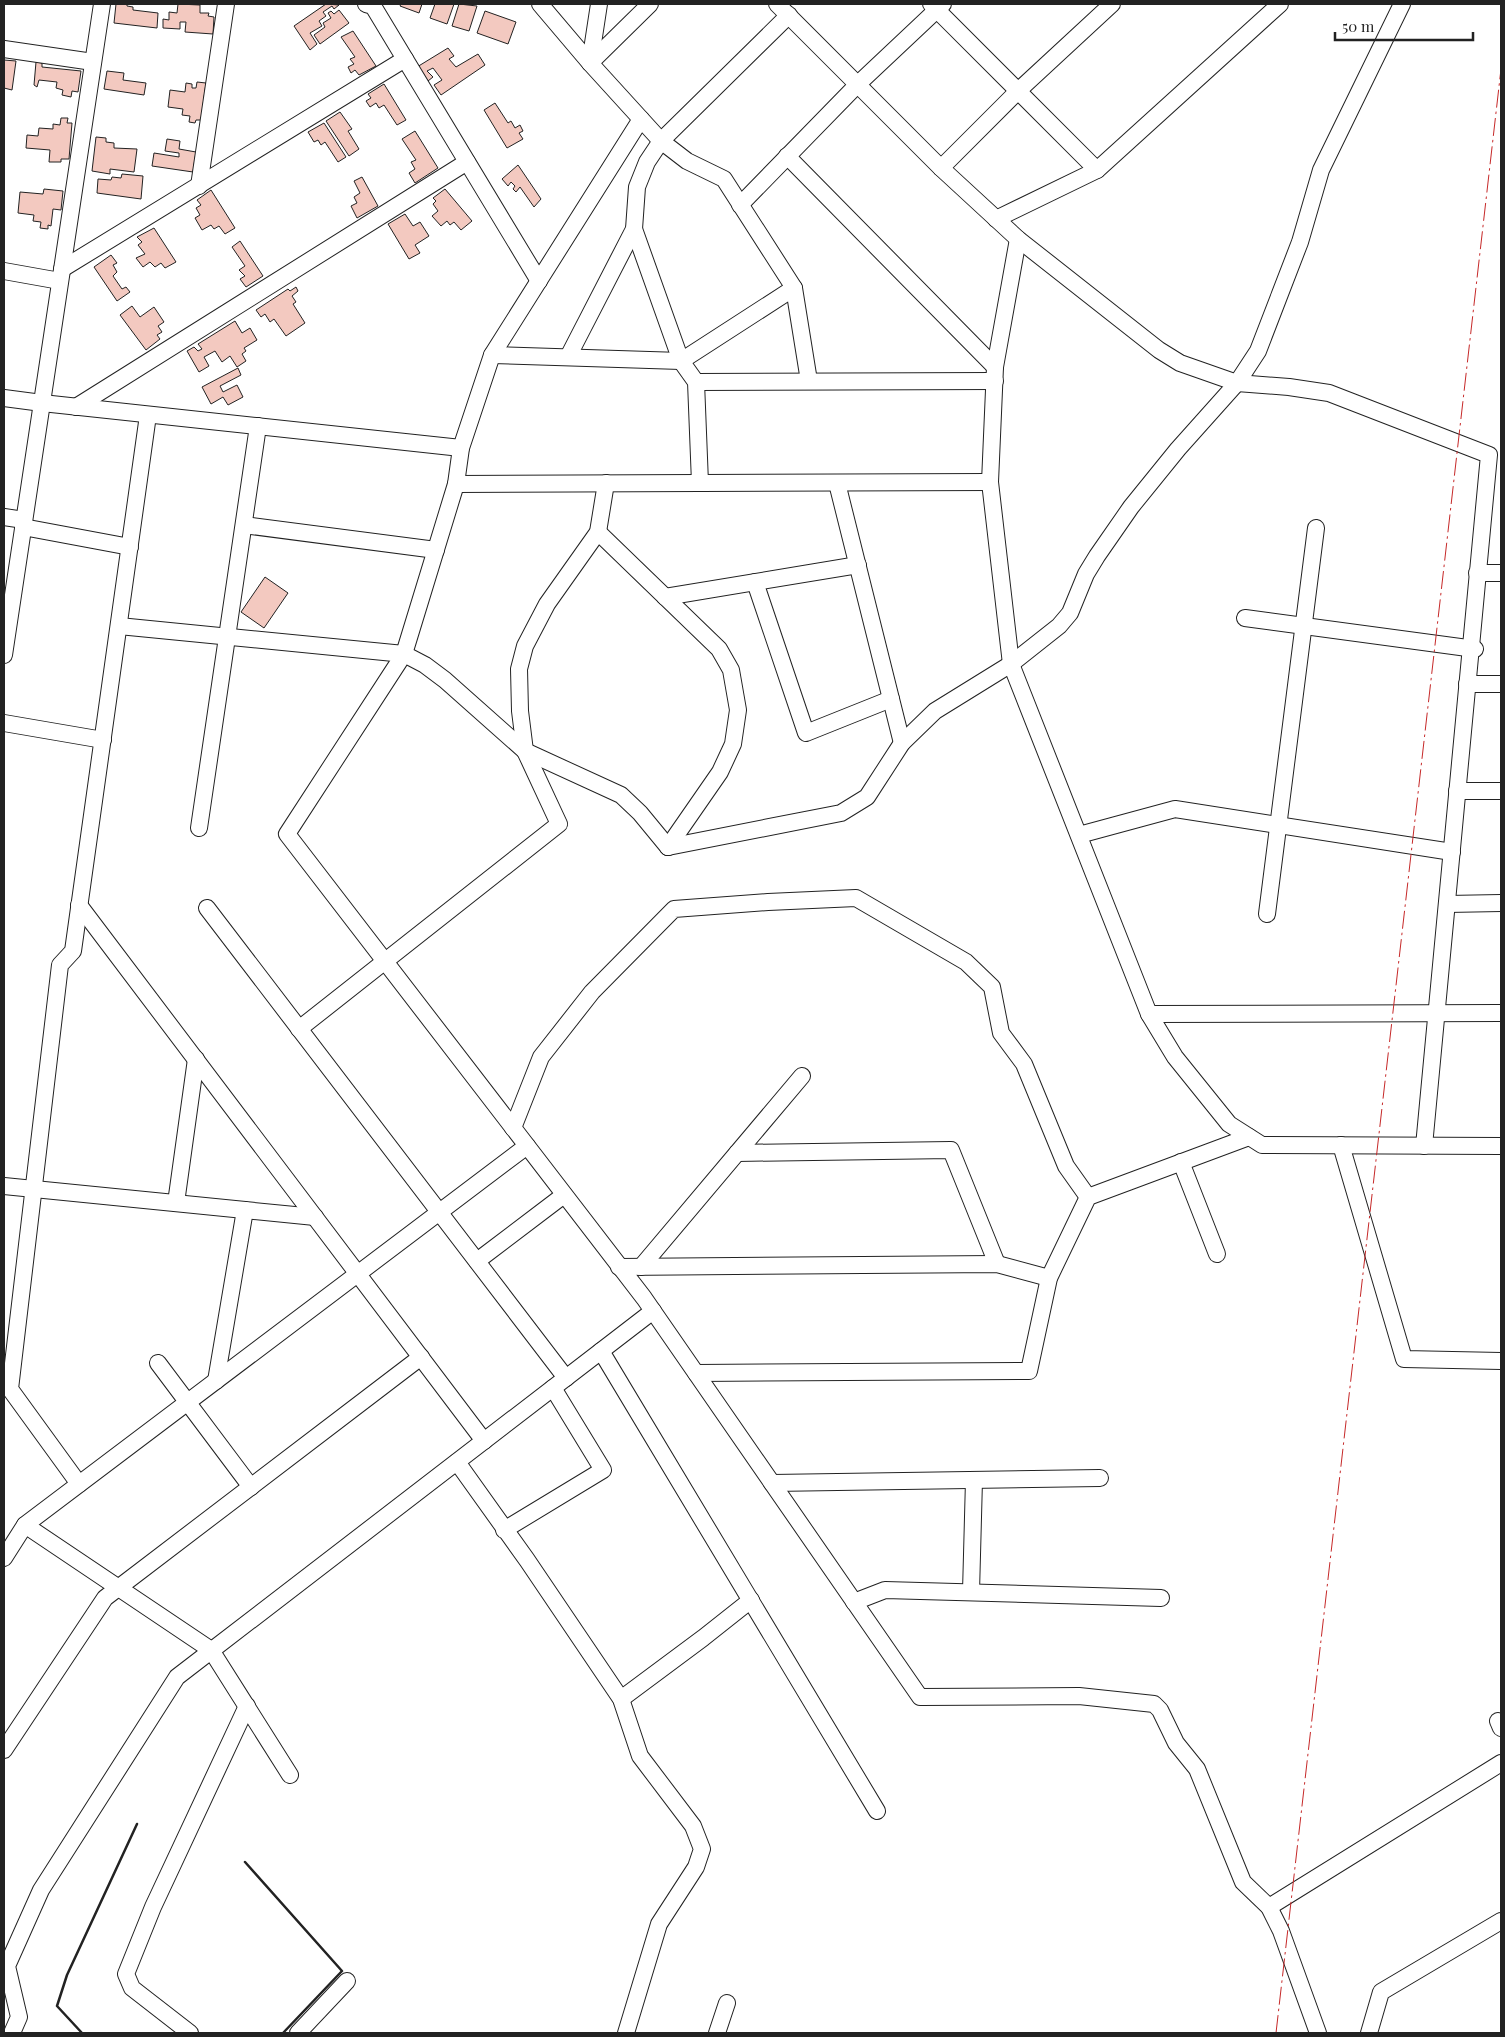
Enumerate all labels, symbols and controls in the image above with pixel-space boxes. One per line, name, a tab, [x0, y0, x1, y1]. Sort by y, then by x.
scale bar	[1335, 10, 1472, 42]
text: 50 m	[1342, 16, 1375, 36]

